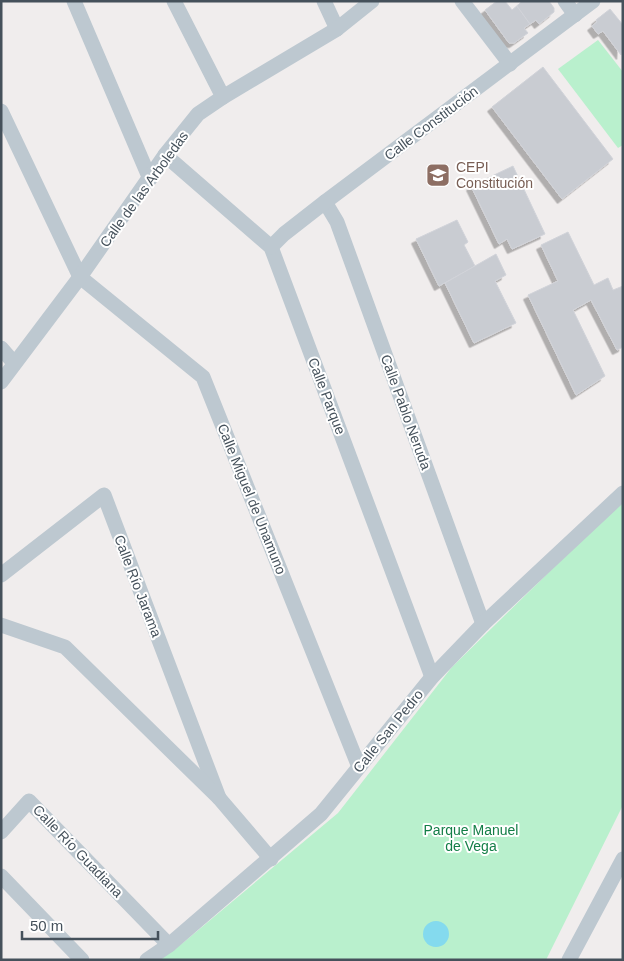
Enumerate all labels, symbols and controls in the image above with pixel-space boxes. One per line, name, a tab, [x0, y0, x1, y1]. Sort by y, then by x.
street label: Calle Constitución	[381, 83, 481, 163]
street label: Calle de las Arboledas	[97, 128, 191, 250]
place label: CEPI Constitución	[456, 159, 533, 191]
school or university icon: CEPI Constitución	[425, 162, 451, 188]
street label: Calle Pablo Neruda	[378, 352, 434, 472]
street label: Calle Parque	[305, 355, 349, 437]
street label: Calle Miguel de Unamuno	[214, 421, 290, 577]
street label: Calle Río Jarama	[111, 533, 165, 640]
street label: Calle San Pedro	[350, 686, 426, 776]
street label: Calle Río Guadiana	[30, 801, 126, 901]
park label: Parque Manuel de Vega	[424, 822, 518, 854]
scale bar	[22, 908, 159, 940]
text: 50 m	[30, 917, 63, 934]

